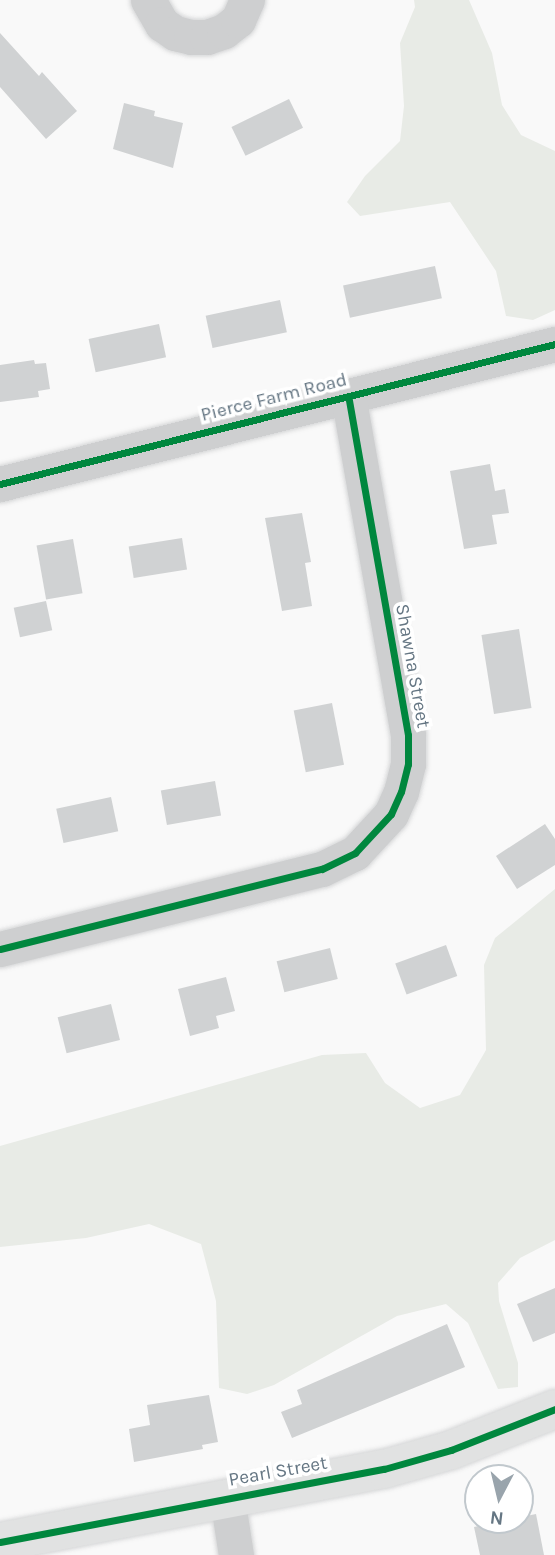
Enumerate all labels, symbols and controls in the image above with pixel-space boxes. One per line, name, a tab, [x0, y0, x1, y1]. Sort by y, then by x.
street label: Pierce Farm Road	[199, 369, 349, 427]
street label: Shawna Street	[390, 602, 434, 730]
street label: Pearl Street	[227, 1452, 329, 1492]
north arrow	[464, 1464, 534, 1534]
text: N	[489, 1506, 505, 1530]

